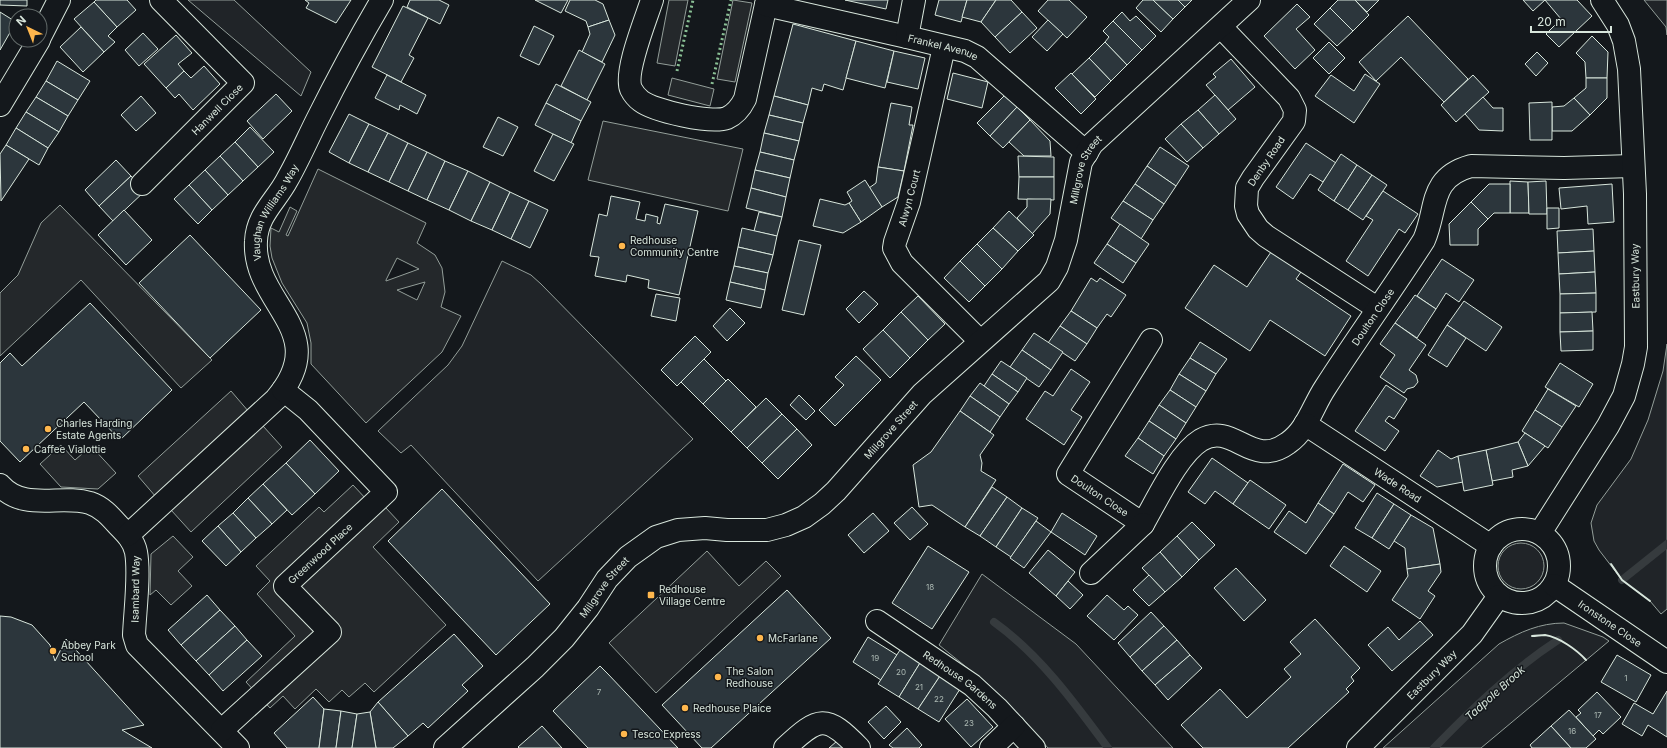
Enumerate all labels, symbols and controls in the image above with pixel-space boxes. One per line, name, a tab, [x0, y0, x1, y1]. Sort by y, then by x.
north arrow	[8, 8, 48, 48]
scale bar	[1531, 8, 1611, 34]
text: N	[13, 13, 29, 29]
text: 20 m	[1537, 14, 1566, 29]
street label: Frankel Avenue	[907, 31, 980, 63]
street label: Hanwell Close	[189, 81, 245, 137]
street label: Millgrove Street	[1067, 132, 1104, 205]
street label: Denby Road	[1245, 134, 1287, 188]
street label: Vaughan Williams Way	[250, 162, 301, 262]
street label: Alwyn Court	[896, 168, 923, 228]
place label: Redhouse Community Centre	[630, 234, 719, 258]
marker: Redhouse Community Centre	[617, 241, 627, 251]
street label: Eastbury Way	[1628, 243, 1642, 309]
street label: Doulton Close	[1349, 286, 1396, 348]
street label: Millgrove Street	[861, 397, 920, 461]
place label: Charles Harding Estate Agents	[56, 417, 132, 441]
marker: Charles Harding Estate Agents	[43, 424, 53, 434]
place label: Caffee Vialottie	[34, 443, 106, 455]
marker: Caffee Vialottie	[21, 444, 31, 454]
street label: Wade Road	[1372, 465, 1424, 505]
street label: Doulton Close	[1069, 472, 1131, 519]
street label: Greenwood Place	[285, 520, 355, 586]
street label: Millgrove Street	[577, 553, 632, 620]
street label: Isambard Way	[128, 555, 142, 623]
house number: 18	[926, 582, 934, 592]
place label: Redhouse Village Centre	[659, 583, 725, 607]
marker: Redhouse Village Centre	[646, 590, 656, 600]
street label: Ironstone Close	[1576, 597, 1644, 649]
place label: McFarlane	[768, 632, 818, 644]
marker: McFarlane	[755, 633, 765, 643]
place label: Abbey Park School	[61, 639, 116, 663]
marker: Abbey Park School	[48, 646, 58, 656]
street label: Eastbury Way	[1404, 647, 1459, 702]
street label: Redhouse Gardens	[921, 648, 1000, 711]
house number: 19	[871, 653, 879, 663]
water label: Tadpole Brook	[1462, 662, 1528, 723]
place label: The Salon Redhouse	[726, 665, 773, 689]
house number: 20	[896, 667, 906, 677]
marker: The Salon Redhouse	[713, 672, 723, 682]
house number: 1	[1624, 673, 1628, 683]
house number: 21	[915, 682, 923, 692]
house number: 7	[597, 687, 602, 697]
house number: 22	[934, 694, 944, 704]
place label: Redhouse Plaice	[693, 702, 772, 714]
marker: Redhouse Plaice	[680, 703, 690, 713]
house number: 17	[1594, 710, 1602, 720]
house number: 23	[964, 718, 974, 728]
house number: 16	[1568, 726, 1576, 736]
place label: Tesco Express	[632, 728, 701, 740]
marker: Tesco Express	[619, 729, 629, 739]

